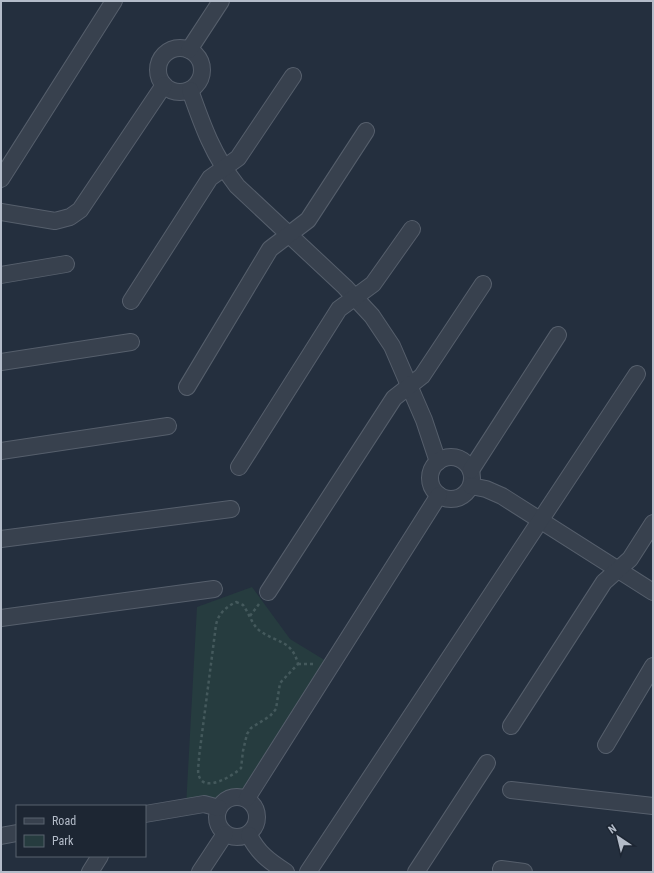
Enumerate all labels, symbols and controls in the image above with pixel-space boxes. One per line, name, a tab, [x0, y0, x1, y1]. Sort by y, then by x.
legend	[16, 805, 146, 857]
text: Road	[52, 814, 76, 828]
north arrow	[598, 817, 638, 857]
text: N	[606, 822, 619, 836]
text: Park	[52, 834, 74, 848]

